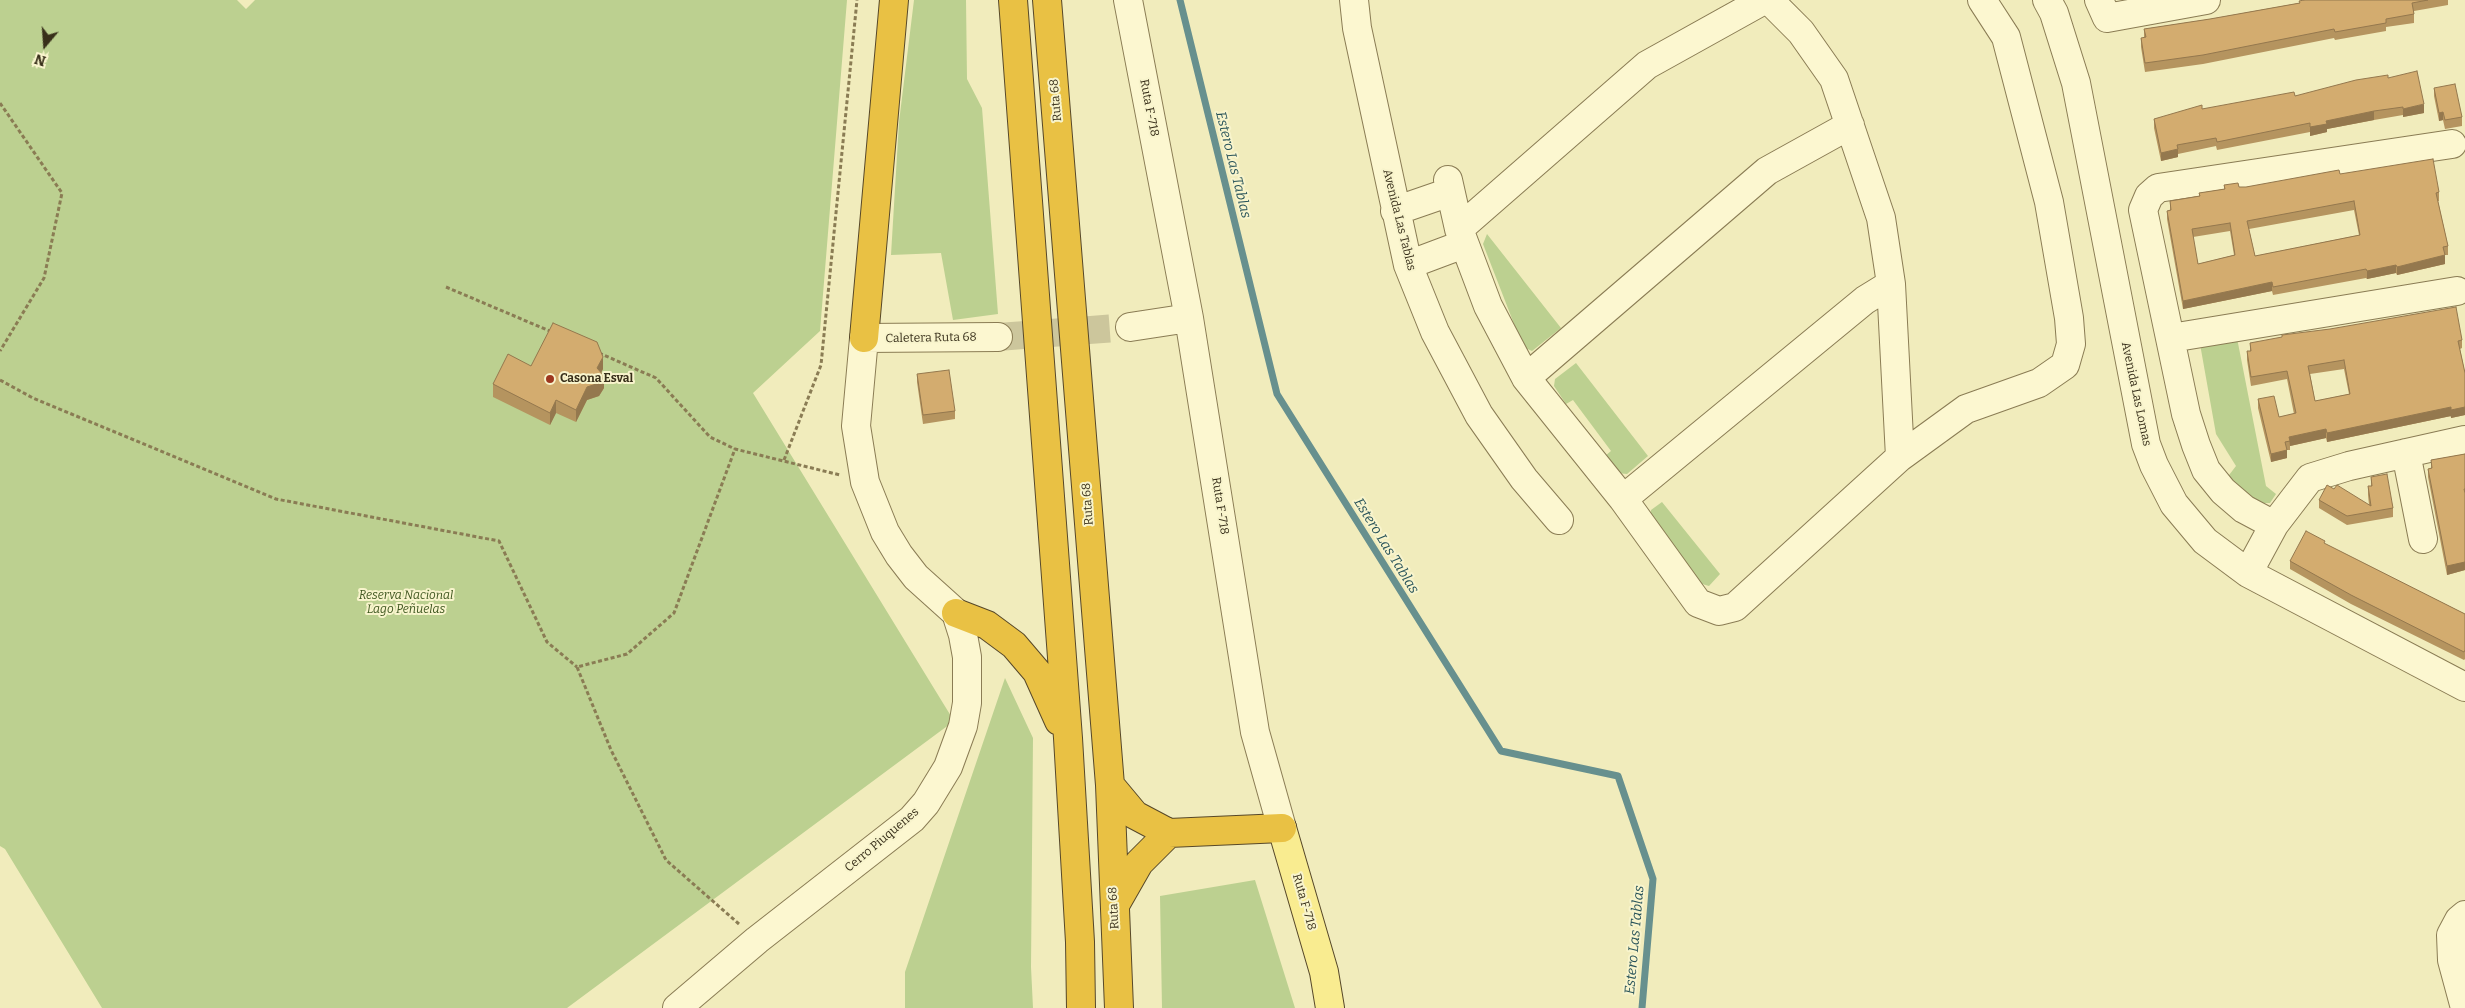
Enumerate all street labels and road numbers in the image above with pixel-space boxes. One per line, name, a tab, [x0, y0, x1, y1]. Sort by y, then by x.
street label: Ruta 68	[1047, 78, 1065, 122]
street label: Ruta F-718	[1136, 78, 1162, 138]
street label: Avenida Las Tablas	[1379, 168, 1419, 272]
street label: Caletera Ruta 68	[885, 330, 977, 346]
street label: Avenida Las Lomas	[2118, 341, 2154, 447]
street label: Ruta F-718	[1208, 476, 1232, 536]
street label: Ruta 68	[1079, 482, 1097, 526]
street label: Cerro Piuquenes	[842, 805, 922, 875]
street label: Ruta F-718	[1289, 872, 1319, 932]
street label: Ruta 68	[1106, 886, 1122, 930]

